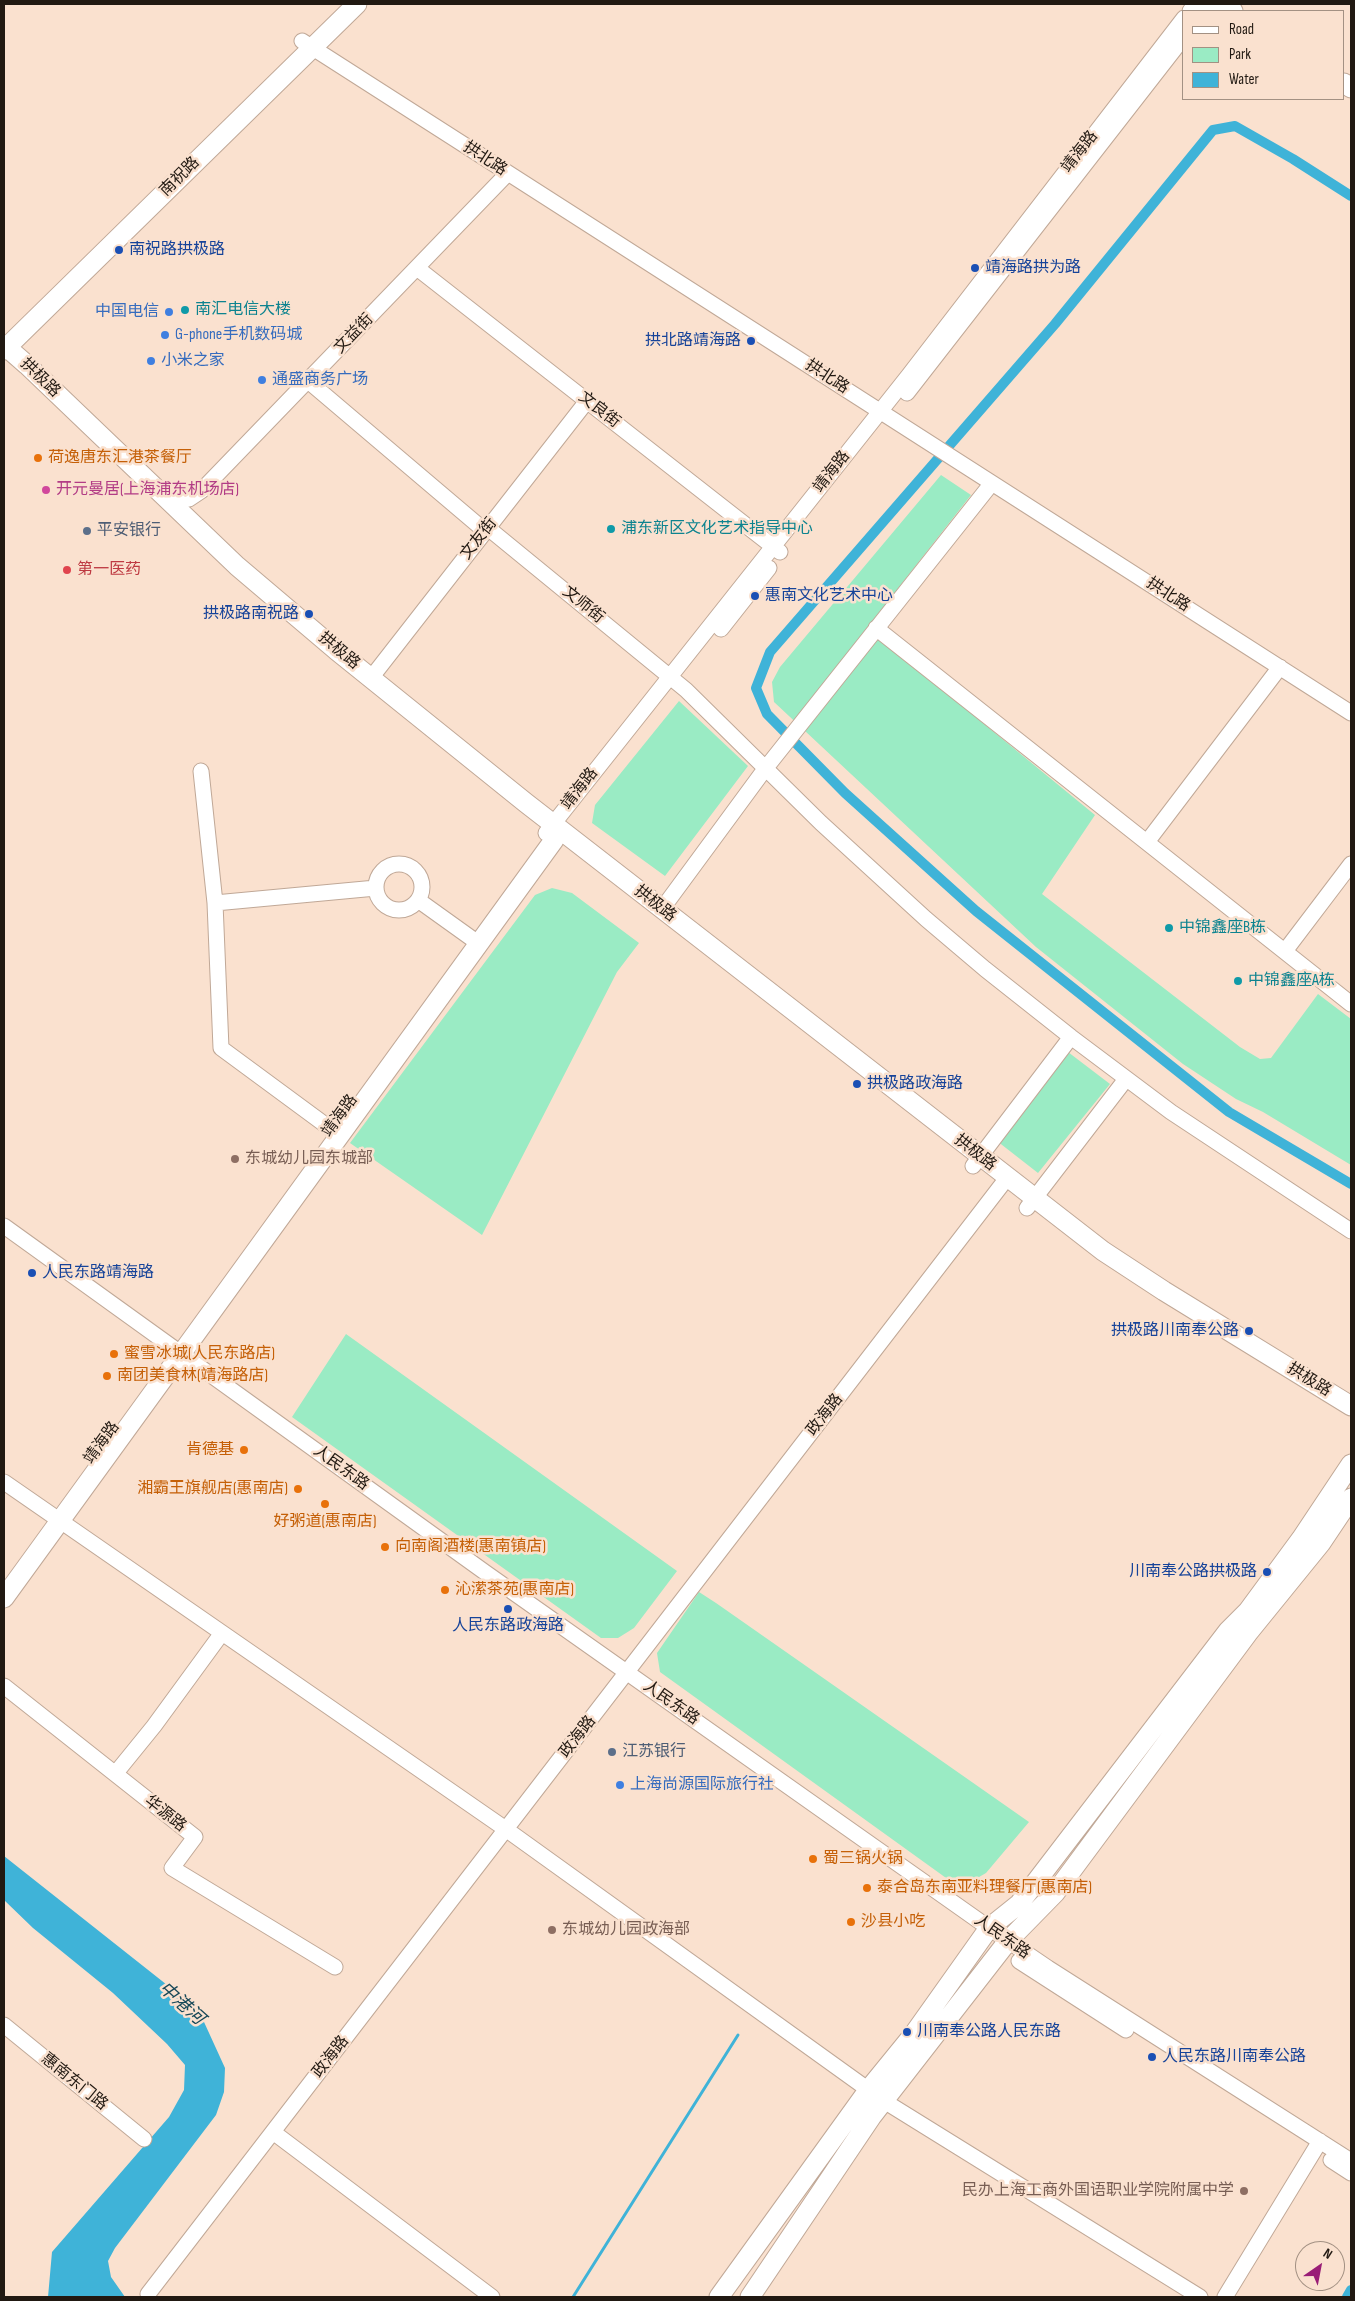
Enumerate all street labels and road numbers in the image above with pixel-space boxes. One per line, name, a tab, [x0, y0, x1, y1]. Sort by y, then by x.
street label: 靖海路	[1058, 127, 1102, 177]
street label: 拱北路	[460, 138, 510, 180]
street label: 南祝路	[156, 153, 204, 201]
street label: 文益街	[330, 310, 378, 358]
street label: 拱极路	[16, 354, 64, 402]
street label: 拱北路	[802, 356, 852, 398]
street label: 文良街	[574, 388, 624, 432]
street label: 靖海路	[810, 447, 854, 497]
street label: 文友街	[457, 514, 501, 564]
street label: 拱北路	[1143, 574, 1193, 616]
street label: 文师街	[558, 582, 608, 628]
street label: 拱极路	[314, 628, 364, 674]
street label: 靖海路	[558, 764, 602, 814]
street label: 拱极路	[630, 882, 680, 926]
street label: 靖海路	[318, 1091, 362, 1141]
street label: 拱极路	[950, 1131, 1000, 1175]
street label: 拱极路	[1284, 1359, 1334, 1401]
street label: 政海路	[803, 1390, 847, 1440]
street label: 靖海路	[80, 1418, 124, 1468]
street label: 人民东路	[309, 1441, 373, 1495]
street label: 人民东路	[639, 1677, 703, 1729]
street label: 政海路	[556, 1712, 600, 1762]
street label: 华源路	[140, 1792, 190, 1836]
street label: 人民东路	[970, 1911, 1034, 1963]
street label: 政海路	[309, 2032, 353, 2082]
street label: 惠南东门路	[37, 2049, 111, 2115]

